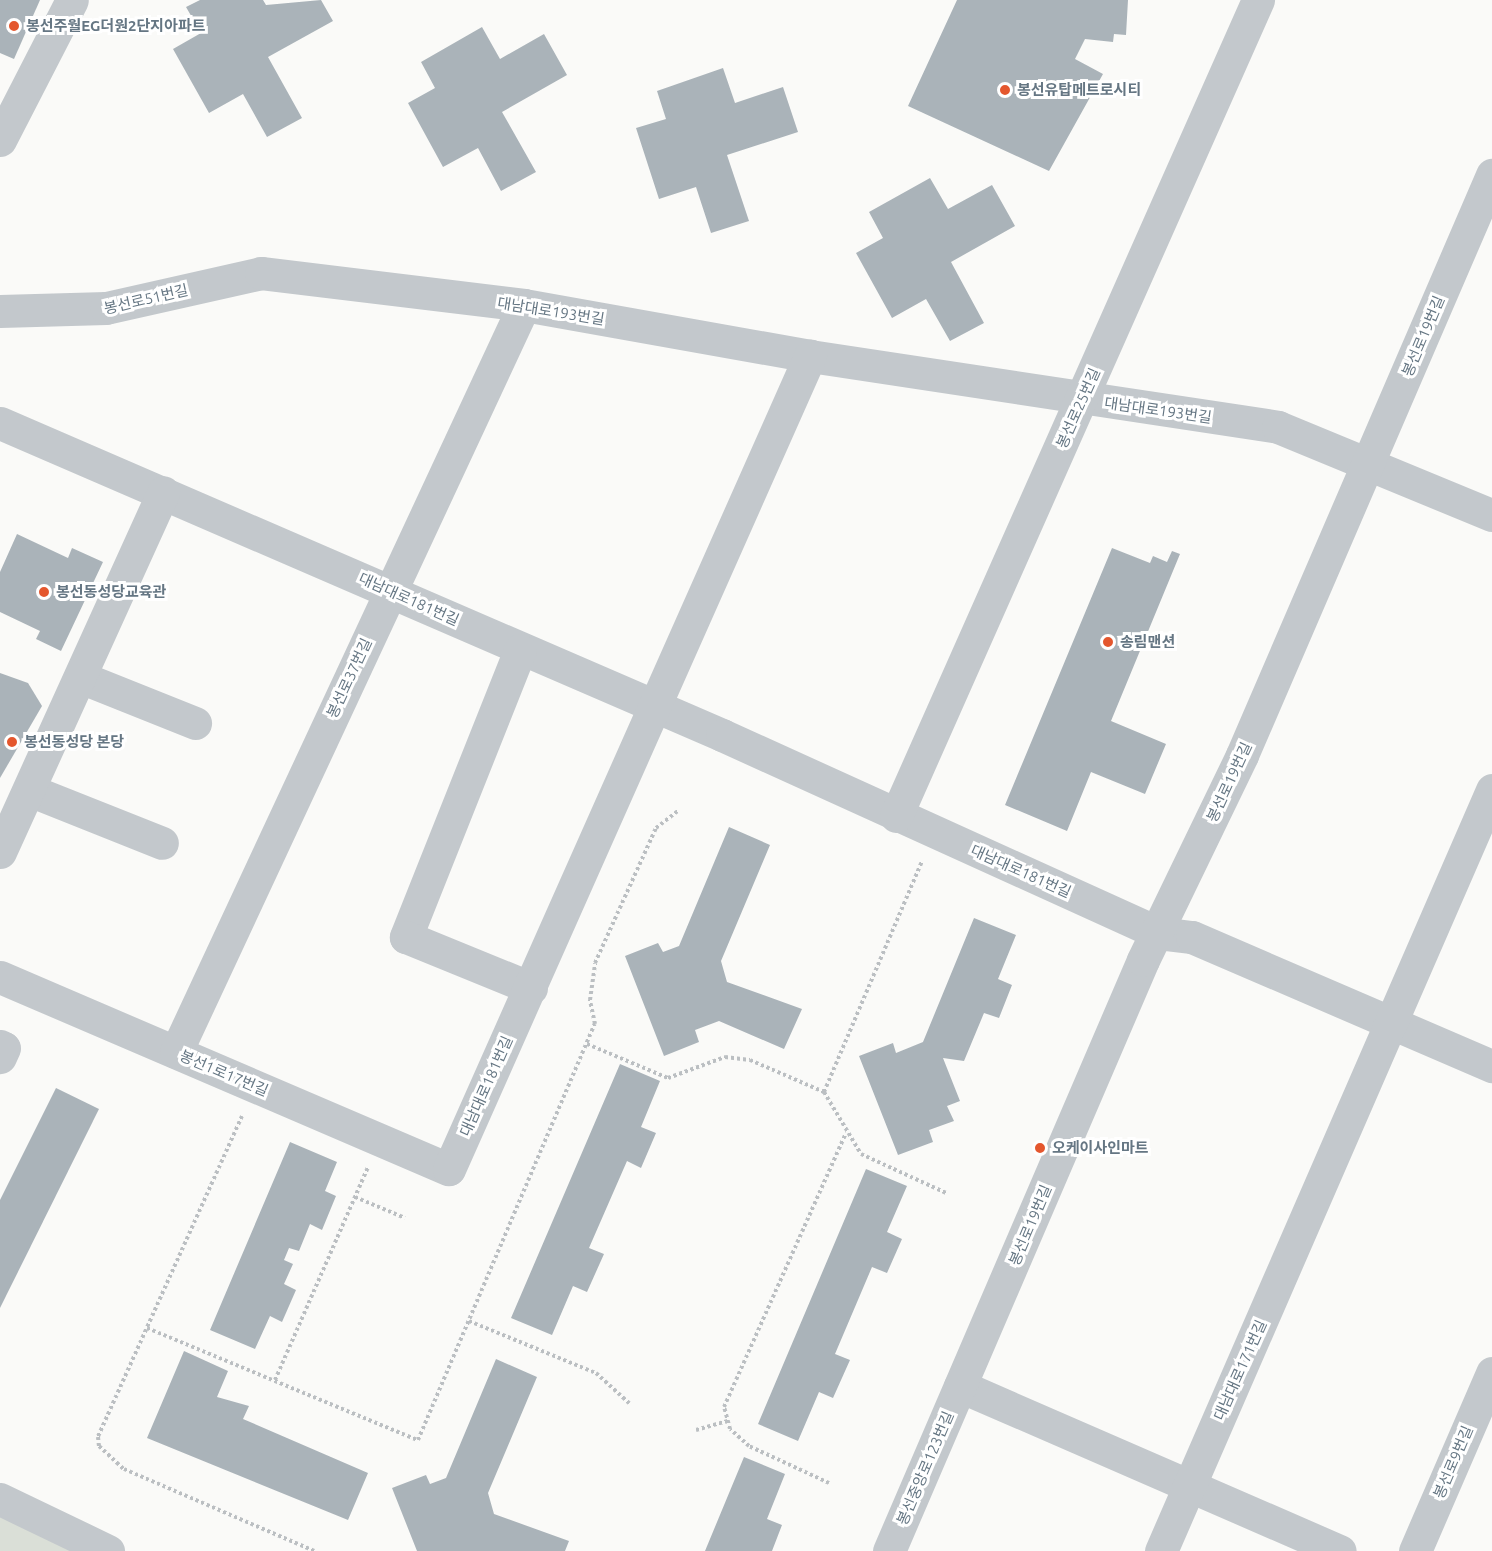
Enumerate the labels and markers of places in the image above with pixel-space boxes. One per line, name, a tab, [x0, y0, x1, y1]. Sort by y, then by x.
place label: 봉선주월EG더원2단지아파트	[26, 17, 206, 35]
marker: 봉선주월EG더원2단지아파트	[7, 19, 21, 33]
place label: 봉선유탑메트로시티	[1017, 81, 1141, 99]
marker: 봉선유탑메트로시티	[998, 83, 1012, 97]
place label: 봉선동성당교육관	[56, 583, 166, 601]
marker: 봉선동성당교육관	[37, 585, 51, 599]
place label: 송림맨션	[1120, 633, 1175, 651]
marker: 송림맨션	[1101, 635, 1115, 649]
place label: 봉선동성당 본당	[24, 733, 124, 751]
marker: 봉선동성당 본당	[5, 735, 19, 749]
place label: 오케이사인마트	[1052, 1139, 1149, 1157]
marker: 오케이사인마트	[1033, 1141, 1047, 1155]

